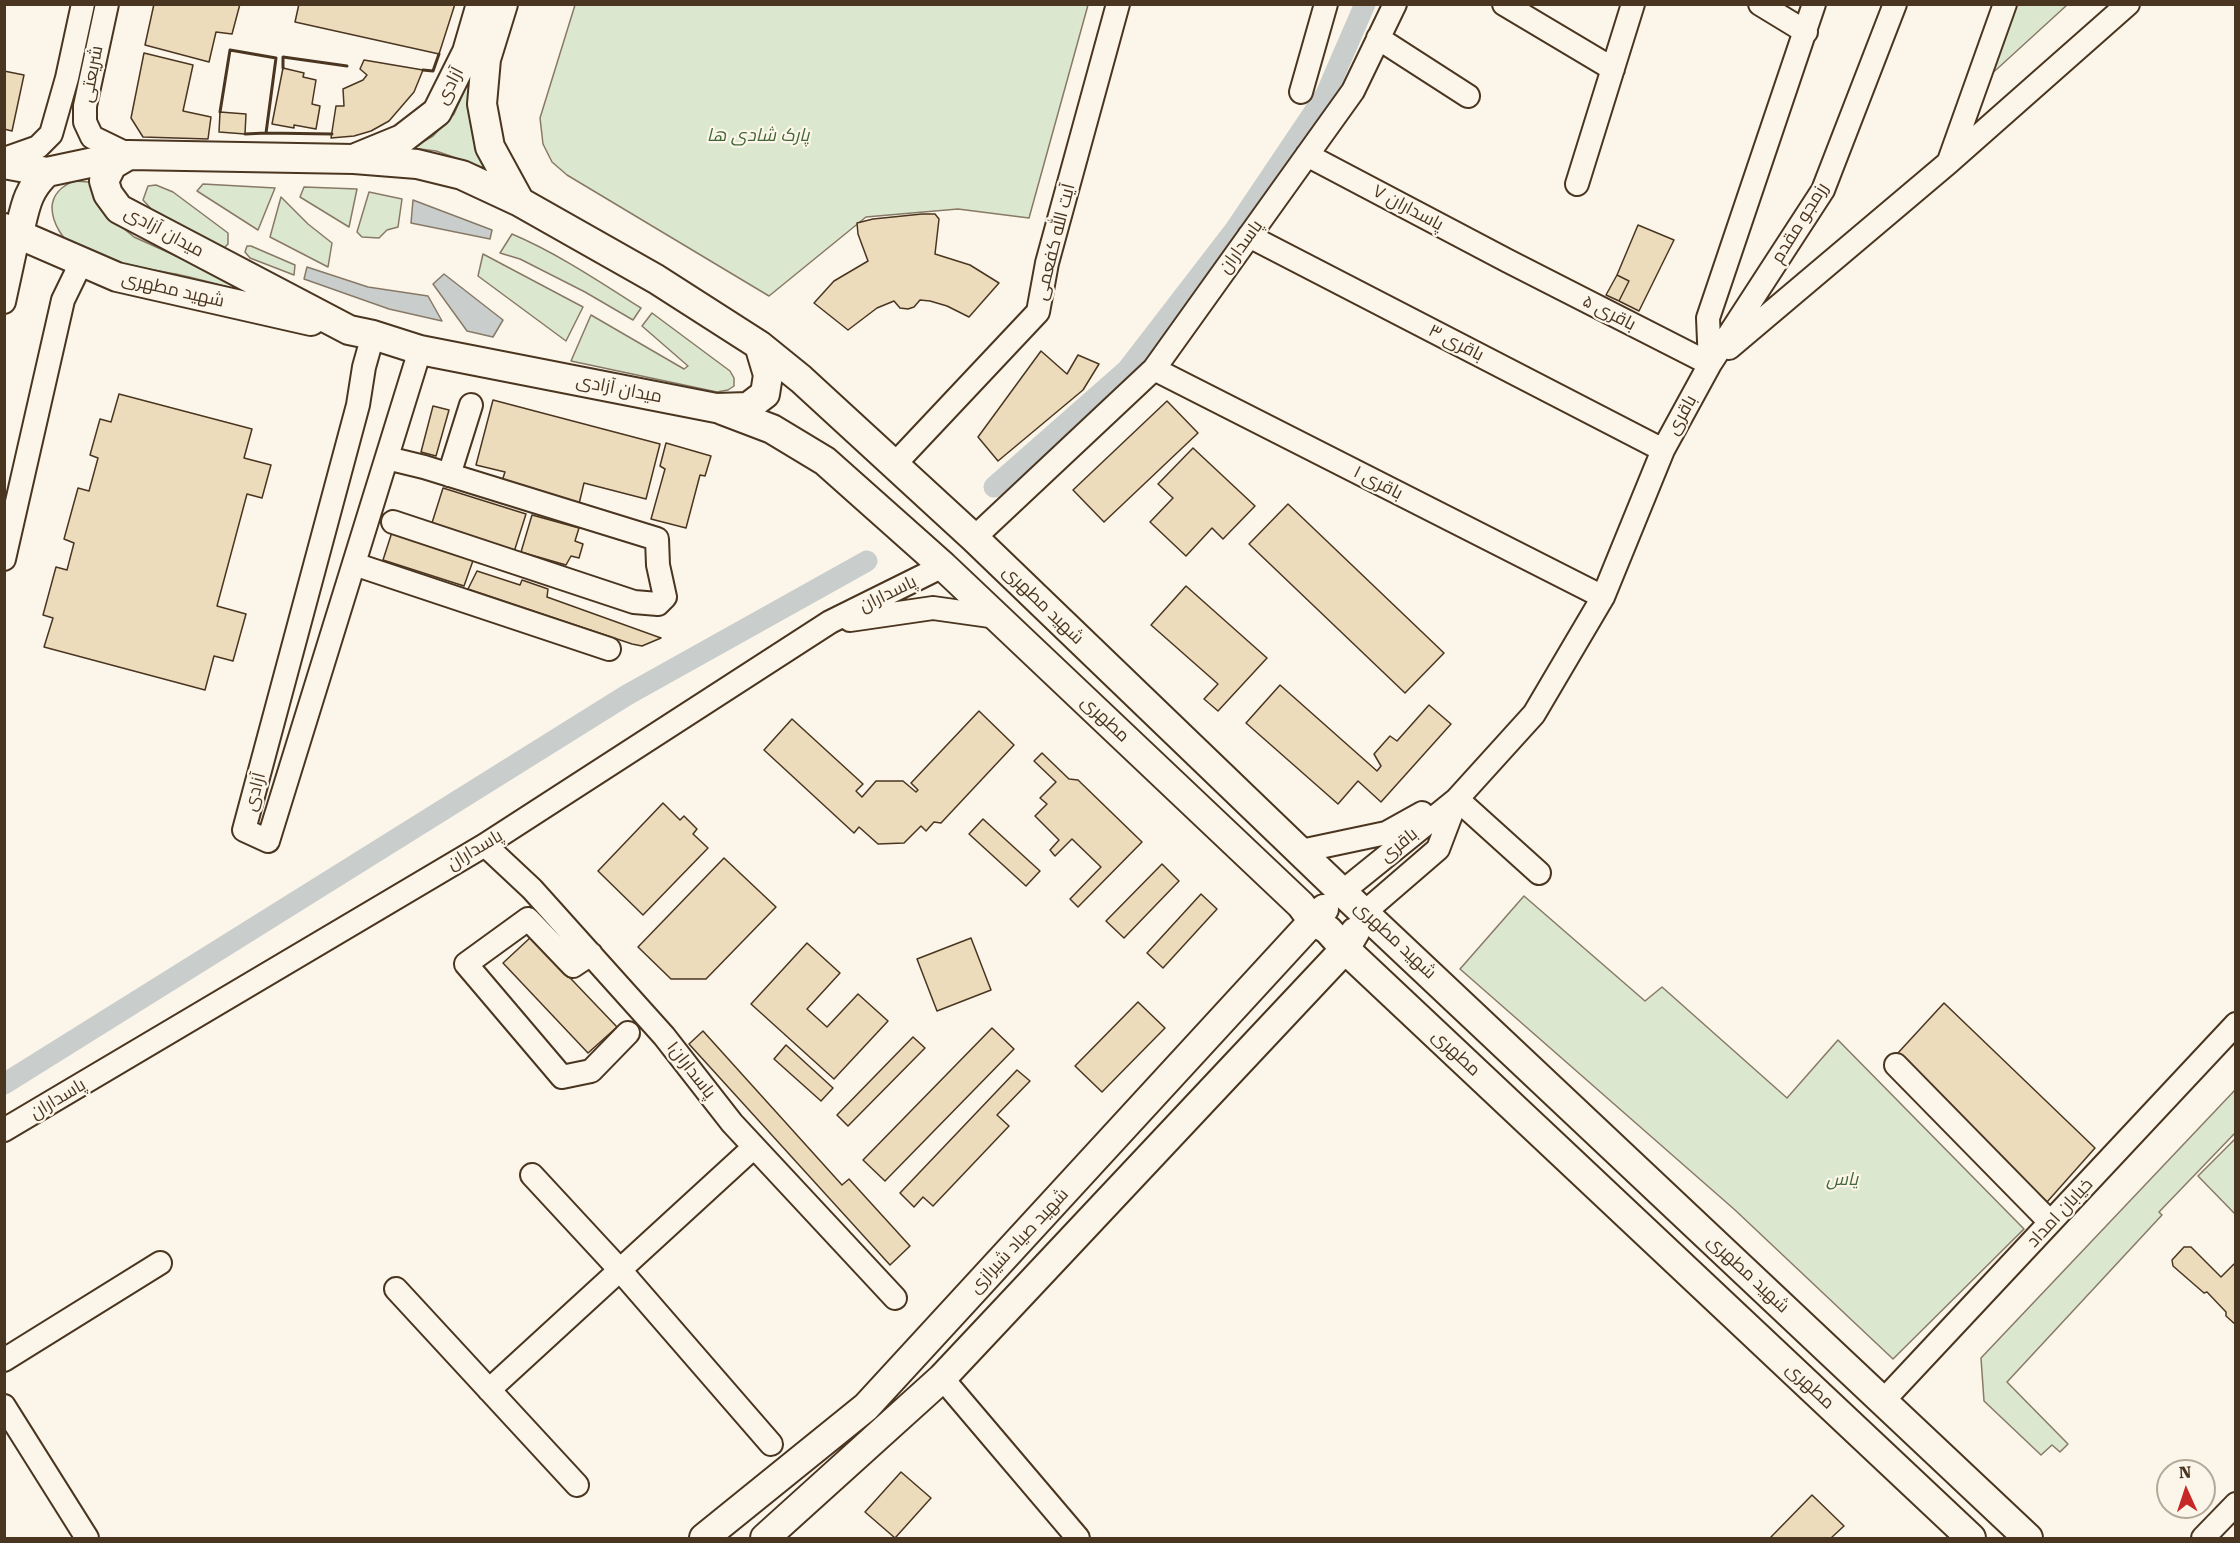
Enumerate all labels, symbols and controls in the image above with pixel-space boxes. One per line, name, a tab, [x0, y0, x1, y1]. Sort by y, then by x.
street label: شریعتی	[76, 44, 108, 104]
street label: آزادی	[431, 64, 469, 108]
park label: پارک شادی ها	[707, 125, 809, 147]
street label: رزمجو مقدم	[1767, 179, 1833, 267]
street label: پاسداران ۷	[1369, 180, 1447, 236]
street label: آیت الله کفعمی	[1030, 181, 1080, 303]
street label: میدان آزادی	[120, 202, 208, 262]
street label: پاسداران	[1214, 216, 1268, 278]
street label: شهید مطهری	[120, 268, 226, 312]
street label: باقری ۵	[1579, 290, 1639, 336]
street label: باقری ۳	[1425, 320, 1487, 366]
street label: میدان آزادی	[574, 370, 664, 408]
street label: باقری	[1662, 391, 1702, 439]
street label: باقری ۱	[1350, 461, 1406, 505]
street label: شهید مطهری	[998, 561, 1088, 649]
street label: پاسداران	[856, 571, 920, 617]
street label: مطهری	[1076, 691, 1134, 747]
street label: آزادی	[239, 770, 271, 814]
street label: باقری	[1376, 823, 1422, 867]
street label: پاسداران	[443, 825, 507, 875]
street label: شهید مطهری	[1349, 896, 1441, 984]
street label: مطهری	[1427, 1025, 1485, 1081]
street label: پاسداران۱	[662, 1037, 720, 1103]
street label: پاسداران	[26, 1074, 90, 1124]
park label: یاس	[1826, 1169, 1858, 1191]
street label: خیابان امداد	[2022, 1174, 2098, 1252]
street label: شهید صیاد شیرازی	[965, 1184, 1073, 1298]
street label: شهید مطهری	[1702, 1230, 1794, 1318]
street label: مطهری	[1781, 1358, 1839, 1414]
north arrow	[2156, 1459, 2216, 1519]
text: N	[2178, 1463, 2192, 1482]

